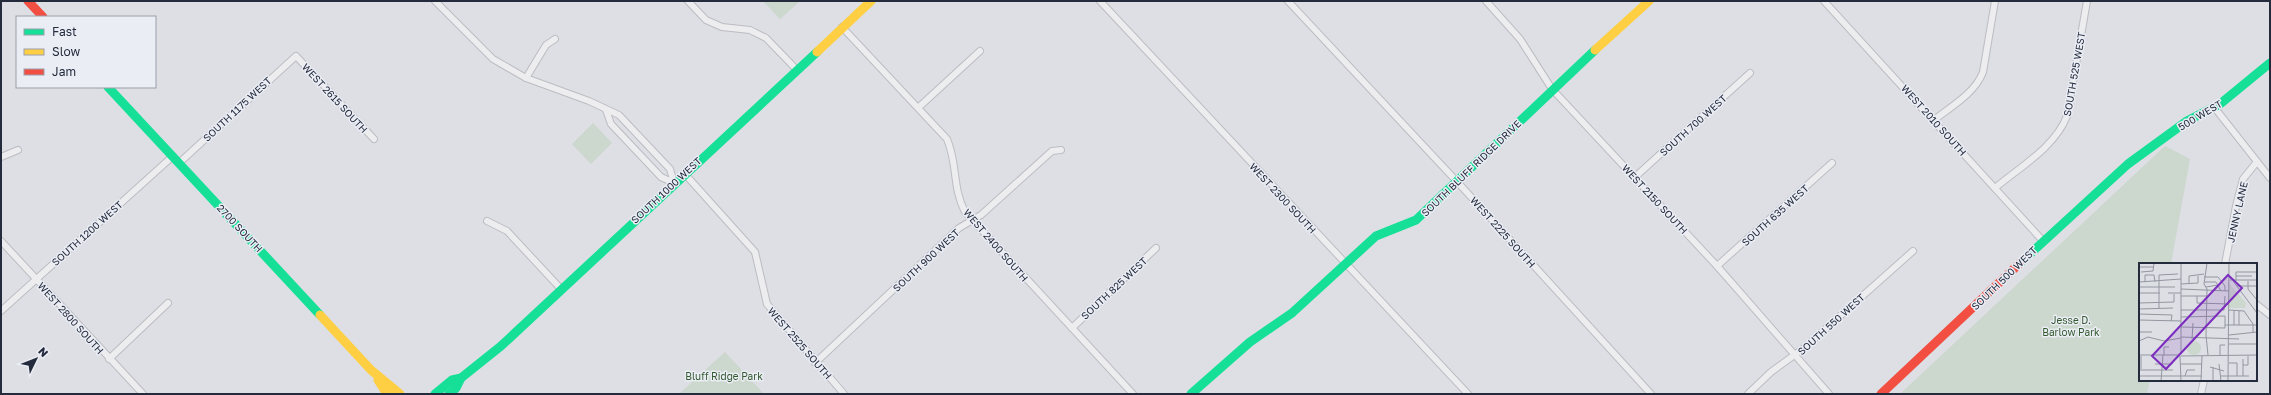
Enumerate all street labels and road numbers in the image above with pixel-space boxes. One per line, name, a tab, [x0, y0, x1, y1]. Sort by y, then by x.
street label: SOUTH 525 WEST	[2061, 31, 2087, 117]
street label: WEST 2615 SOUTH	[300, 61, 370, 135]
street label: SOUTH 1175 WEST	[200, 74, 274, 144]
street label: WEST 2010 SOUTH	[1899, 82, 1969, 158]
street label: SOUTH 700 WEST	[1657, 92, 1729, 158]
street label: 500 WEST	[2176, 97, 2224, 133]
street label: SOUTH BLUFF RIDGE DRIVE	[1419, 117, 1523, 219]
street label: SOUTH 1000 WEST	[628, 154, 704, 226]
street label: WEST 2300 SOUTH	[1247, 160, 1319, 236]
street label: WEST 2150 SOUTH	[1620, 162, 1690, 236]
street label: JENNY LANE	[2224, 180, 2250, 244]
street label: SOUTH 635 WEST	[1739, 182, 1811, 248]
street label: WEST 2225 SOUTH	[1468, 194, 1538, 270]
street label: SOUTH 1200 WEST	[49, 198, 125, 268]
street label: 2700 SOUTH	[215, 202, 265, 254]
street label: WEST 2400 SOUTH	[961, 206, 1031, 284]
street label: SOUTH 900 WEST	[890, 226, 962, 294]
street label: SOUTH 500 WEST	[1969, 244, 2039, 312]
street label: SOUTH 825 WEST	[1079, 254, 1149, 322]
street label: WEST 2800 SOUTH	[36, 280, 106, 356]
street label: SOUTH 550 WEST	[1795, 291, 1867, 357]
street label: WEST 2525 SOUTH	[766, 305, 834, 381]

